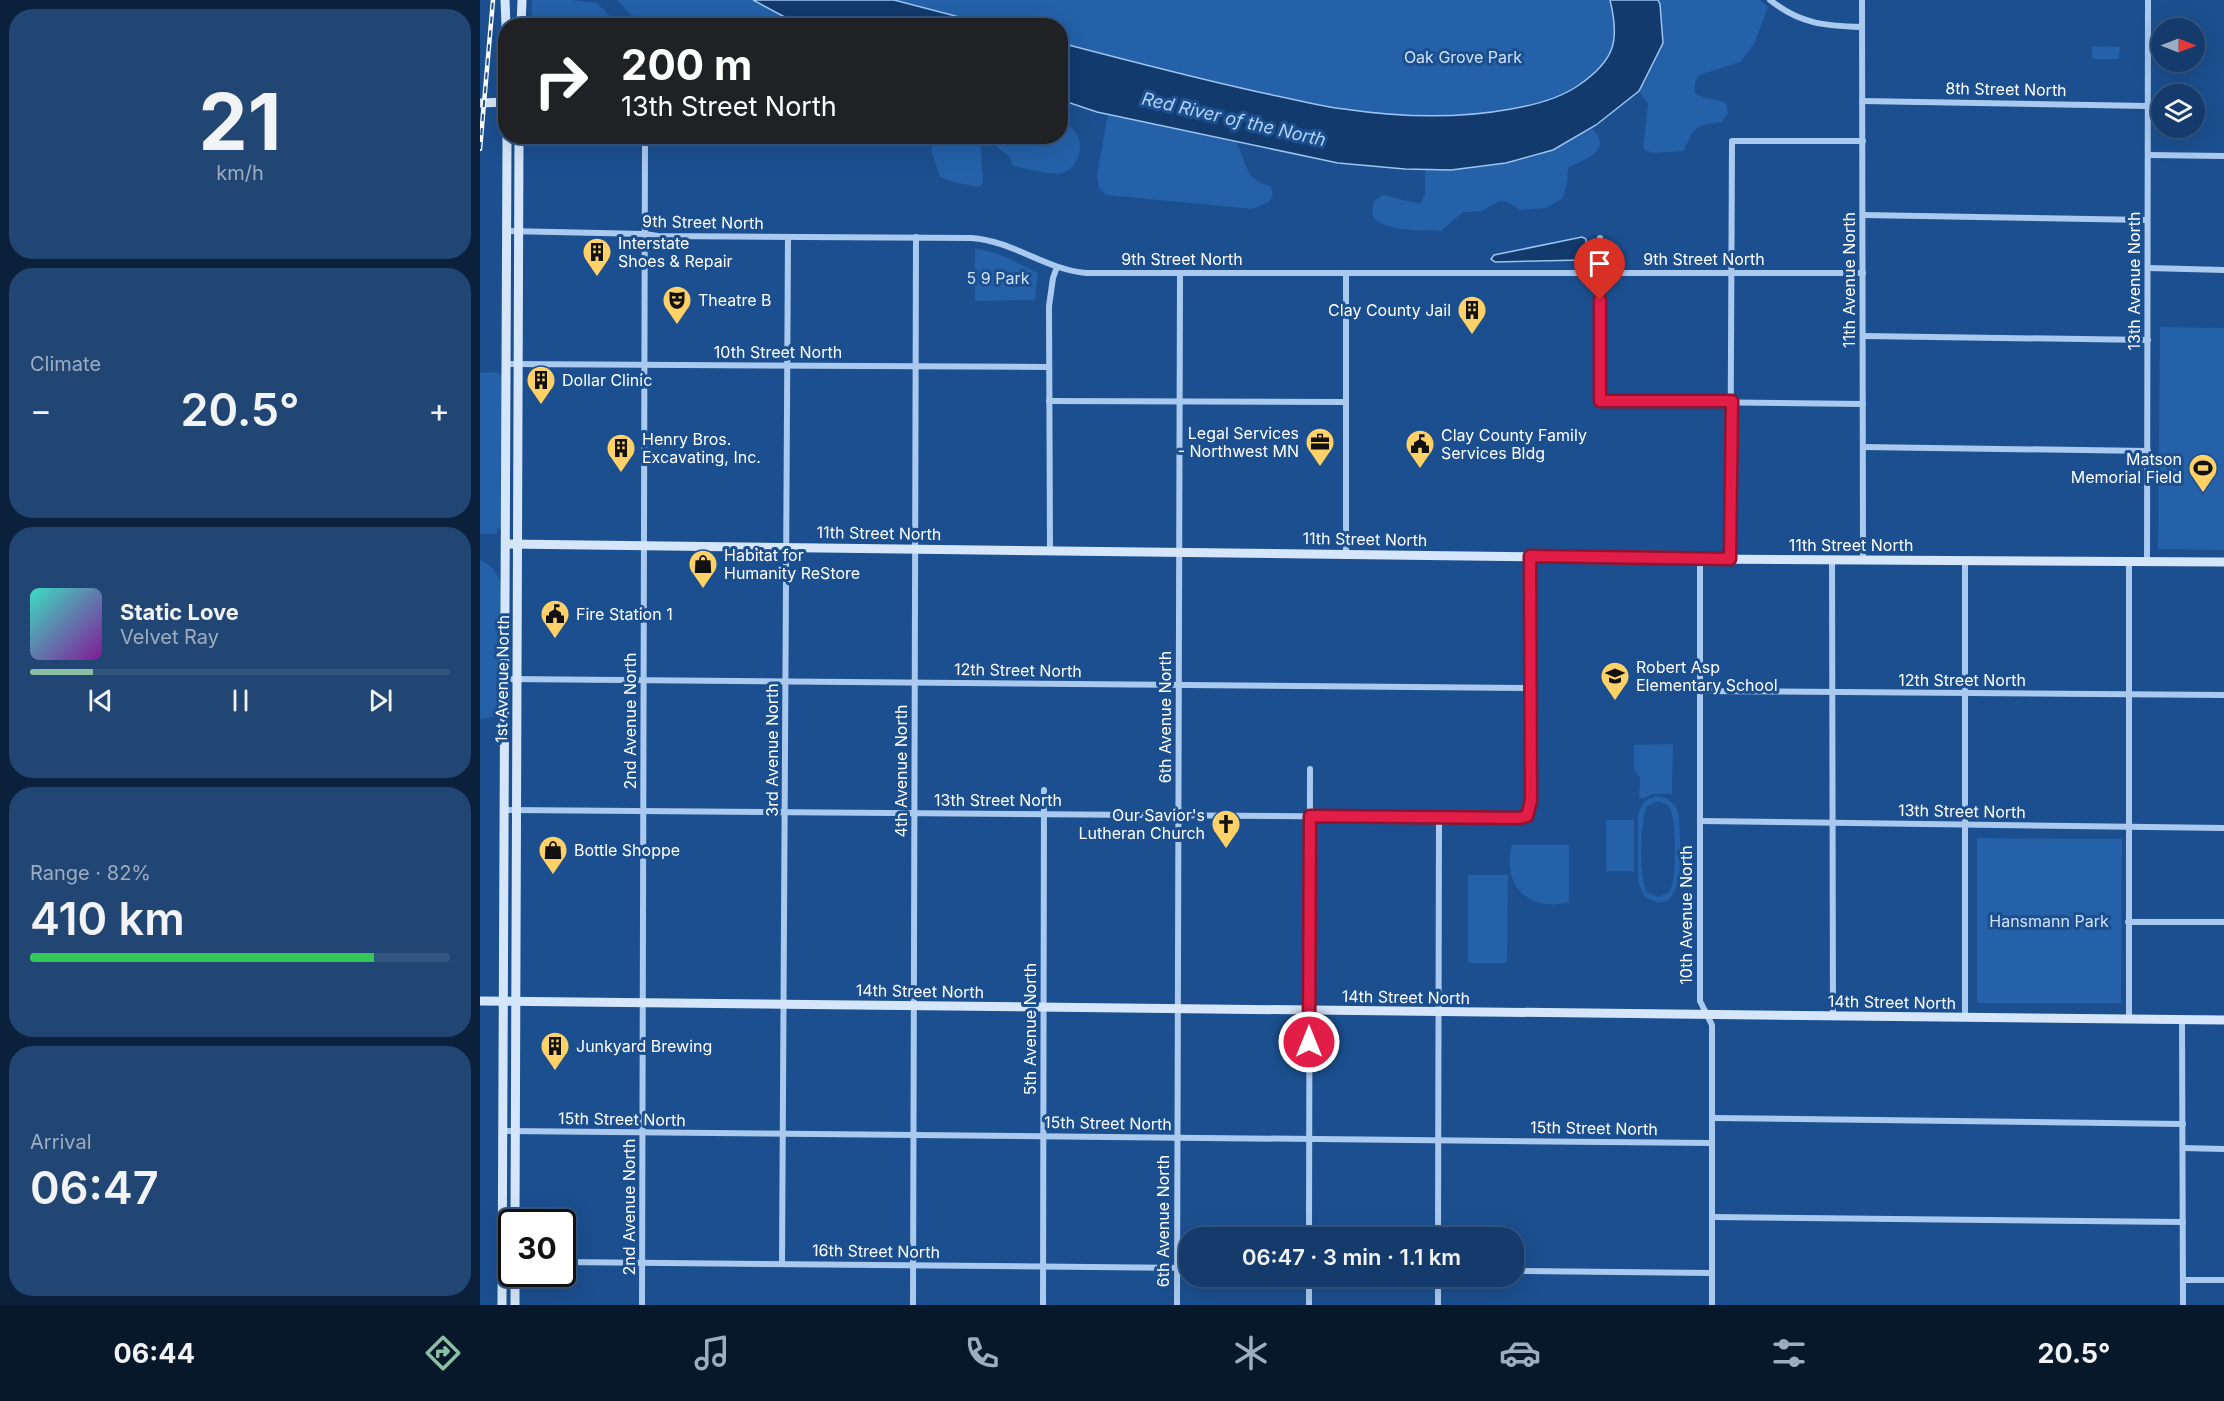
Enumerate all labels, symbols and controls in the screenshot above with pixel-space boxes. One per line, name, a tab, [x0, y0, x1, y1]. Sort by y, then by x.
north arrow	[2151, 18, 2205, 72]
map controls	[2151, 18, 2205, 138]
text: 200 m	[621, 39, 752, 90]
icon: right	[522, 42, 600, 120]
park label: Oak Grove Park	[1404, 47, 1522, 67]
text: 21	[199, 74, 281, 169]
street label: 8th Street North	[1945, 78, 2067, 100]
button: layers	[2151, 84, 2205, 138]
water label: Red River of the North	[1140, 88, 1328, 150]
text: 13th Street North	[621, 90, 837, 123]
text: km/h	[216, 161, 264, 185]
street label: 9th Street North	[642, 211, 764, 233]
street label: 11th Avenue North	[1839, 212, 1859, 348]
street label: 13th Avenue North	[2124, 212, 2144, 350]
place label: Interstate Shoes & Repair	[618, 233, 733, 271]
building icon: Interstate Shoes & Repair	[581, 236, 613, 278]
pin	[1574, 238, 1625, 300]
icon: arrive	[1583, 247, 1616, 280]
street label: 9th Street North	[1121, 249, 1243, 269]
street label: 9th Street North	[1643, 249, 1765, 269]
park label: 5 9 Park	[967, 268, 1030, 288]
theatre icon: Theatre B	[661, 284, 693, 326]
place label: Theatre B	[698, 290, 772, 310]
building icon: Clay County Jail	[1456, 294, 1488, 336]
place label: Clay County Jail	[1328, 300, 1451, 320]
street label: 10th Street North	[714, 342, 842, 362]
text: Climate	[30, 352, 101, 376]
building icon: Dollar Clinic	[525, 364, 557, 406]
place label: Dollar Clinic	[562, 370, 652, 390]
text: 20.5°	[180, 382, 300, 437]
text: −	[30, 390, 52, 430]
text: +	[428, 390, 450, 430]
place label: Legal Services - Northwest MN	[1178, 423, 1299, 461]
place label: Clay County Family Services Bldg	[1441, 425, 1587, 463]
office icon: Legal Services - Northwest MN	[1304, 426, 1336, 468]
public building icon: Clay County Family Services Bldg	[1404, 428, 1436, 470]
place label: Henry Bros. Excavating, Inc.	[642, 429, 761, 467]
building icon: Henry Bros. Excavating, Inc.	[605, 432, 637, 474]
place label: Matson Memorial Field	[2071, 449, 2182, 487]
sports icon: Matson Memorial Field	[2187, 452, 2219, 494]
street label: 11th Street North	[816, 522, 942, 544]
street label: 11th Street North	[1302, 528, 1428, 550]
street label: 11th Street North	[1789, 535, 1913, 555]
place label: Habitat for Humanity ReStore	[724, 545, 860, 583]
shop icon: Habitat for Humanity ReStore	[687, 548, 719, 590]
public building icon: Fire Station 1	[539, 598, 571, 640]
text: Static Love	[120, 599, 239, 625]
place label: Fire Station 1	[576, 604, 673, 624]
street label: 1st Avenue North	[491, 615, 513, 743]
text: Velvet Ray	[120, 625, 219, 649]
street label: 6th Avenue North	[1155, 651, 1175, 783]
street label: 2nd Avenue North	[620, 653, 640, 789]
place label: Robert Asp Elementary School	[1636, 657, 1778, 695]
street label: 12th Street North	[954, 659, 1082, 681]
school or university icon: Robert Asp Elementary School	[1599, 660, 1631, 702]
street label: 12th Street North	[1898, 670, 2026, 690]
street label: 3rd Avenue North	[762, 683, 782, 817]
icon: previous	[84, 684, 117, 717]
icon: pause	[224, 684, 257, 717]
icon: next	[364, 684, 397, 717]
street label: 4th Avenue North	[891, 705, 911, 837]
street label: 13th Street North	[934, 790, 1062, 810]
street label: 13th Street North	[1898, 800, 2026, 822]
place label: Our Savior's Lutheran Church	[1079, 805, 1205, 843]
church icon: Our Savior's Lutheran Church	[1210, 808, 1242, 850]
shop icon: Bottle Shoppe	[537, 834, 569, 876]
place label: Bottle Shoppe	[574, 840, 680, 860]
street label: 10th Avenue North	[1676, 845, 1696, 985]
text: Range · 82%	[30, 861, 151, 885]
text: 410 km	[30, 891, 185, 946]
park label: Hansmann Park	[1989, 911, 2109, 931]
street label: 5th Avenue North	[1020, 963, 1040, 1095]
street label: 14th Street North	[856, 980, 984, 1002]
street label: 14th Street North	[1342, 986, 1470, 1008]
street label: 14th Street North	[1828, 991, 1956, 1013]
position arrow	[1277, 1010, 1341, 1074]
building icon: Junkyard Brewing	[539, 1030, 571, 1072]
place label: Junkyard Brewing	[576, 1036, 712, 1056]
street label: 15th Street North	[558, 1108, 686, 1130]
street label: 15th Street North	[1044, 1112, 1172, 1134]
street label: 15th Street North	[1530, 1117, 1658, 1139]
text: Arrival	[30, 1130, 92, 1154]
street label: 2nd Avenue North	[619, 1139, 639, 1275]
street label: 6th Avenue North	[1153, 1155, 1173, 1287]
text: 06:47	[30, 1160, 159, 1215]
speed limit sign: 30	[498, 1209, 576, 1287]
street label: 16th Street North	[812, 1240, 940, 1262]
text: 06:47 · 3 min · 1.1 km	[1242, 1244, 1461, 1270]
icon: directions	[422, 1332, 464, 1374]
icon: music	[691, 1332, 733, 1374]
icon: phone	[961, 1332, 1003, 1374]
icon: climate	[1230, 1332, 1272, 1374]
icon: car	[1499, 1332, 1541, 1374]
icon: filters	[1768, 1332, 1810, 1374]
text: 06:44	[114, 1337, 195, 1370]
text: 20.5°	[2038, 1337, 2110, 1370]

